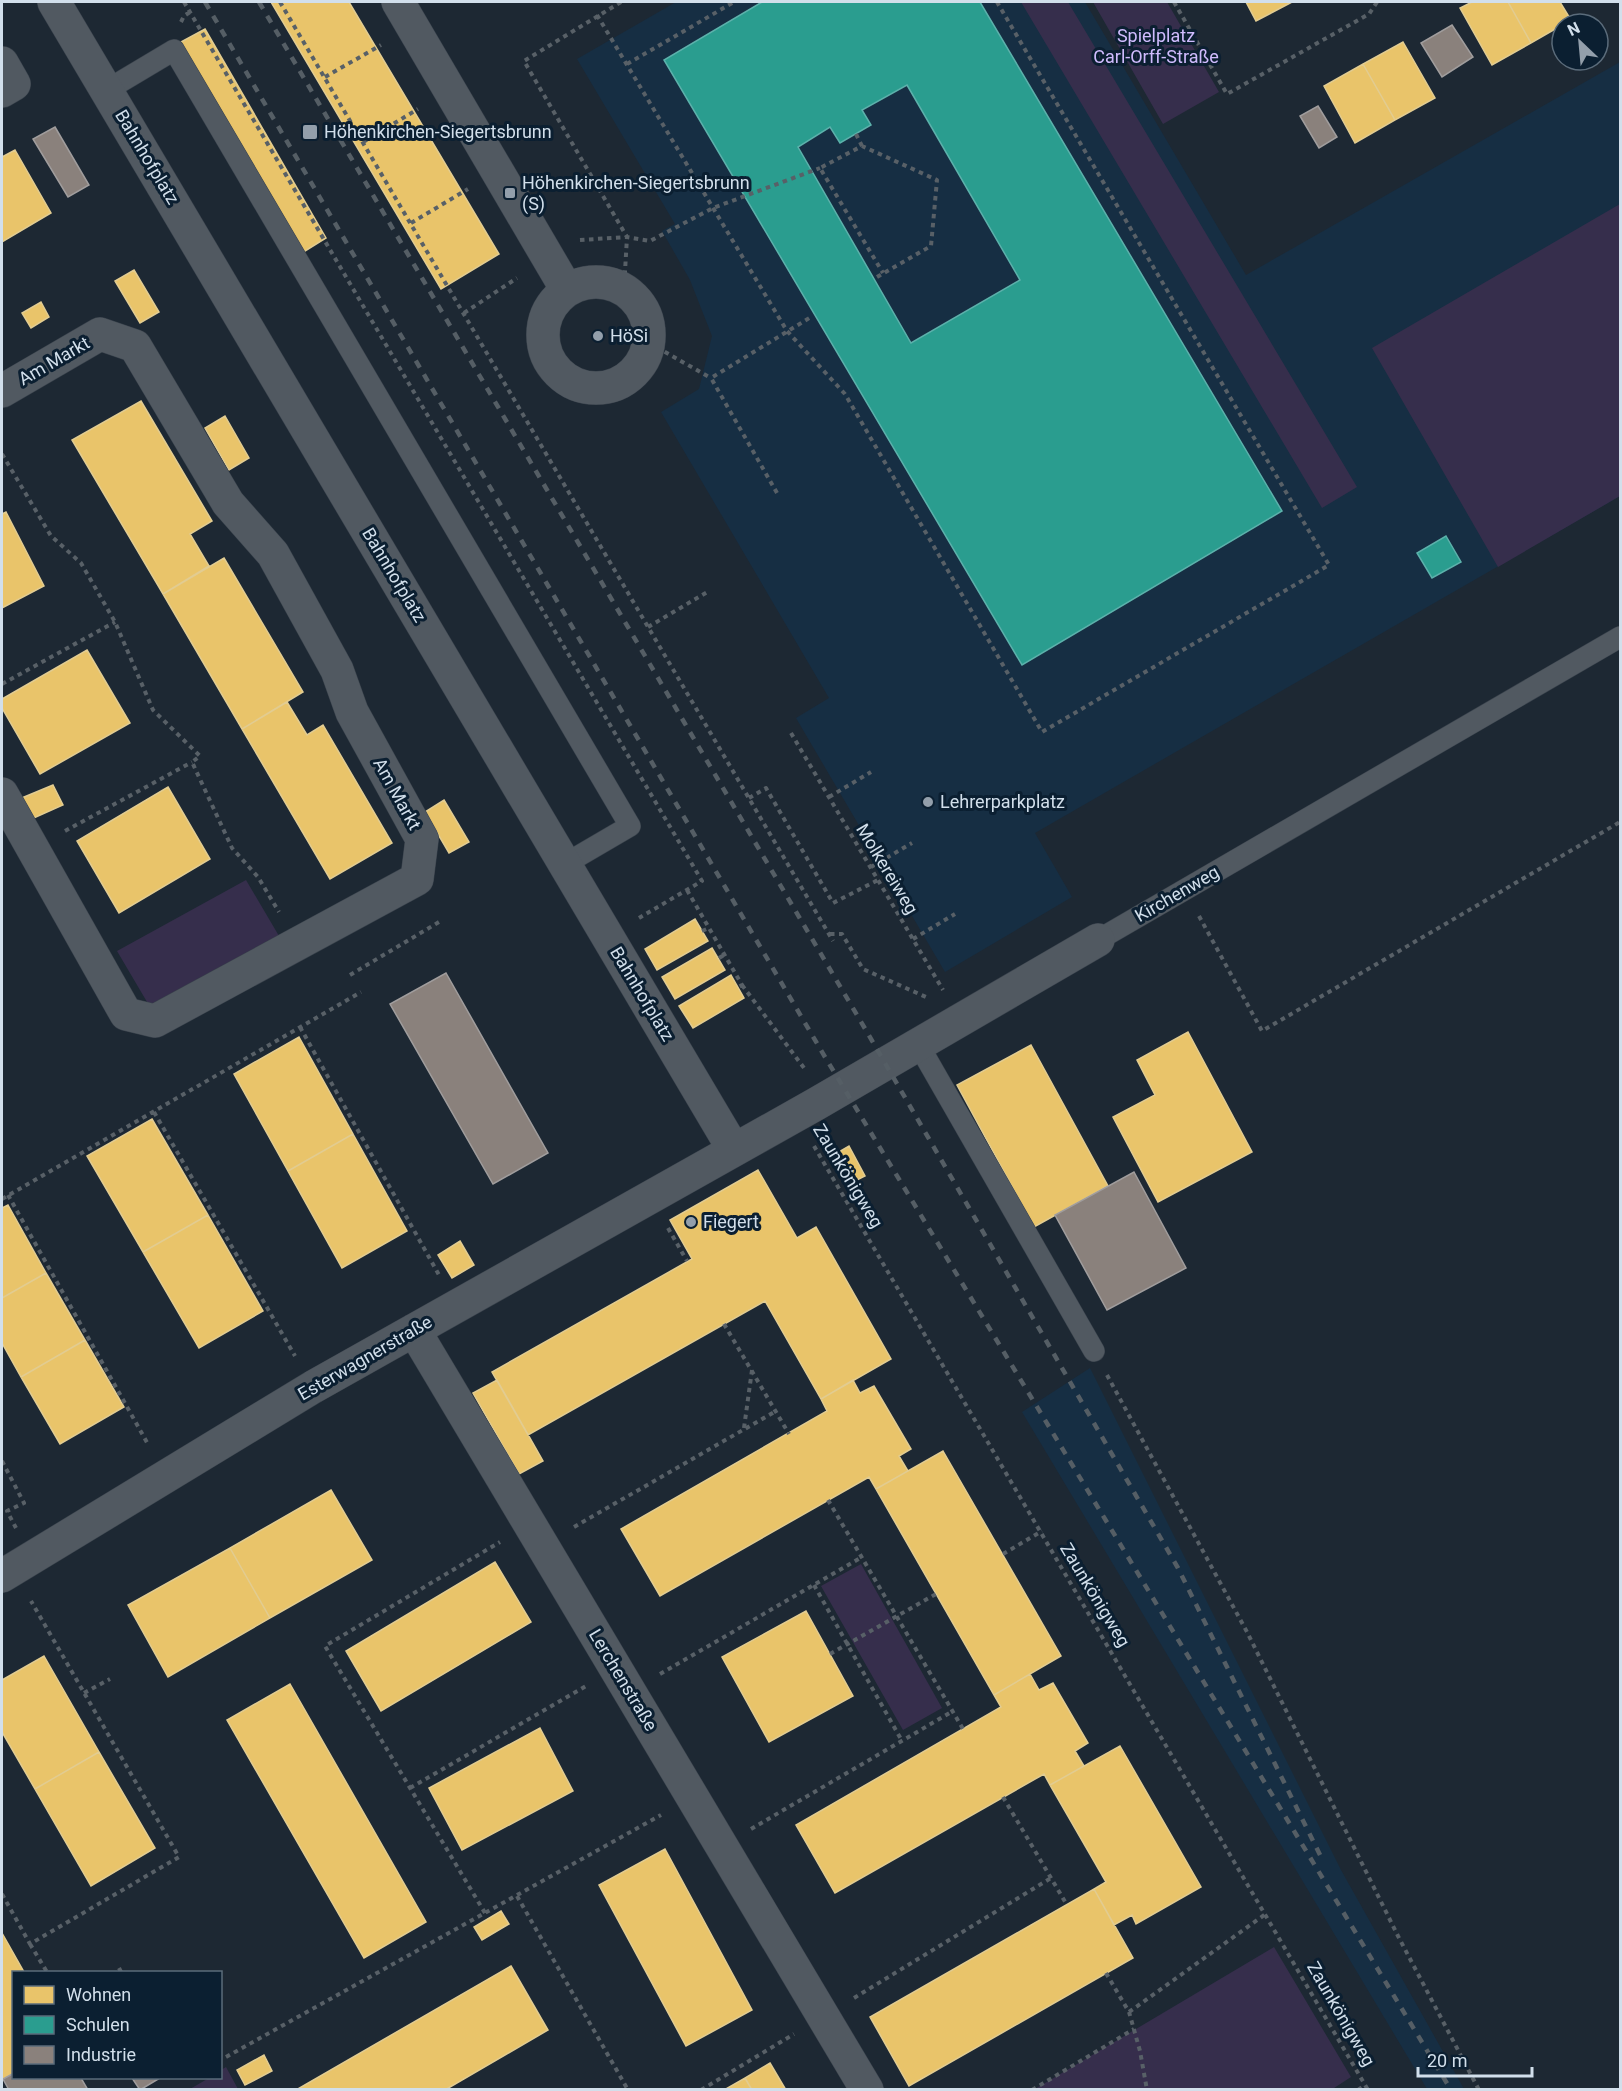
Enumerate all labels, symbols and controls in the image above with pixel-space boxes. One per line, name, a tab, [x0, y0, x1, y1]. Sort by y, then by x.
north arrow	[1550, 12, 1610, 72]
text: N	[1564, 18, 1583, 40]
park label: Spielplatz Carl-Orff-Straße	[1093, 25, 1219, 67]
street label: Bahnhofplatz	[111, 106, 184, 208]
place label: Höhenkirchen-Siegertsbrunn	[324, 121, 552, 142]
marker: Höhenkirchen-Siegertsbrunn	[301, 123, 319, 141]
place label: Höhenkirchen-Siegertsbrunn (S)	[522, 172, 750, 215]
marker: Höhenkirchen-Siegertsbrunn (S)	[503, 186, 517, 200]
place label: HöSi	[610, 325, 648, 346]
marker: HöSi	[591, 329, 605, 343]
street label: Am Markt	[14, 332, 93, 389]
street label: Bahnhofplatz	[358, 524, 431, 626]
street label: Am Markt	[369, 754, 426, 833]
place label: Lehrerparkplatz	[940, 791, 1065, 812]
marker: Lehrerparkplatz	[921, 795, 935, 809]
street label: Molkereiweg	[852, 820, 923, 918]
street label: Kirchenweg	[1131, 861, 1223, 926]
street label: Bahnhofplatz	[606, 943, 679, 1045]
street label: Zaunkönigweg	[809, 1120, 888, 1231]
place label: Fiegert	[703, 1211, 759, 1232]
marker: Fiegert	[684, 1215, 698, 1229]
street label: Esterwagnerstraße	[294, 1311, 435, 1404]
street label: Zaunkönigweg	[1056, 1539, 1135, 1650]
street label: Lerchenstraße	[585, 1625, 662, 1734]
street label: Zaunkönigweg	[1303, 1958, 1380, 2070]
legend	[12, 1971, 222, 2079]
text: Wohnen	[66, 1984, 131, 2005]
text: Schulen	[66, 2014, 130, 2035]
scale bar	[1418, 2040, 1532, 2078]
text: Industrie	[66, 2044, 136, 2065]
text: 20 m	[1427, 2050, 1467, 2071]

